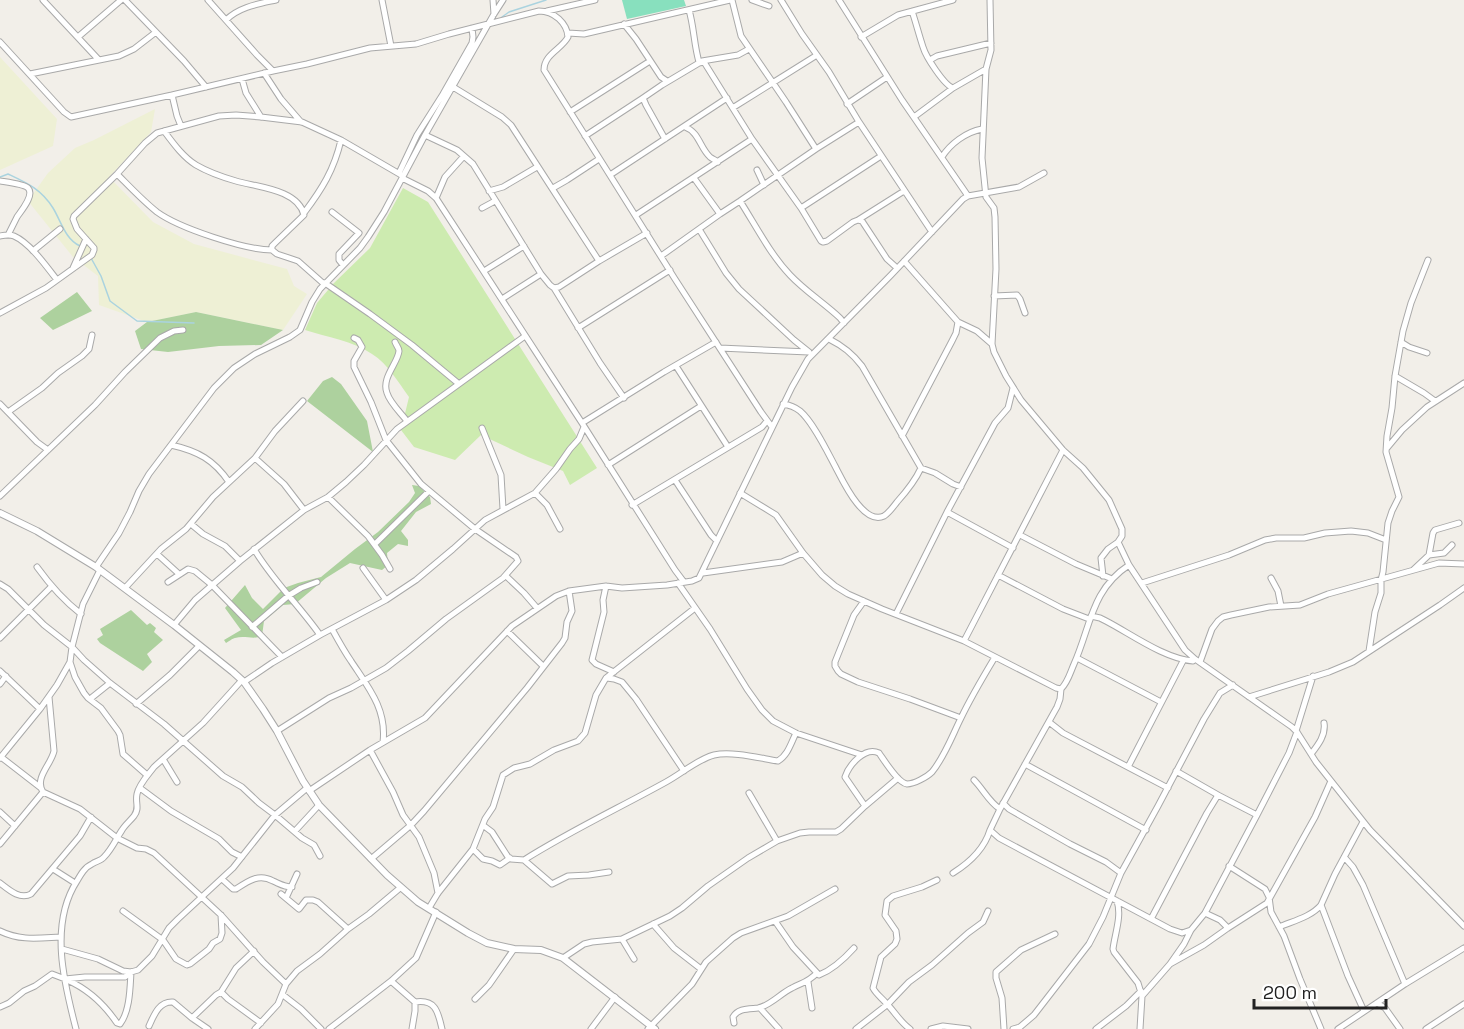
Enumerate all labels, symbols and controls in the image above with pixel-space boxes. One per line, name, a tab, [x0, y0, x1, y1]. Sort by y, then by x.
scale bar	[1254, 972, 1386, 1010]
text: 200 m	[1263, 981, 1317, 1004]

